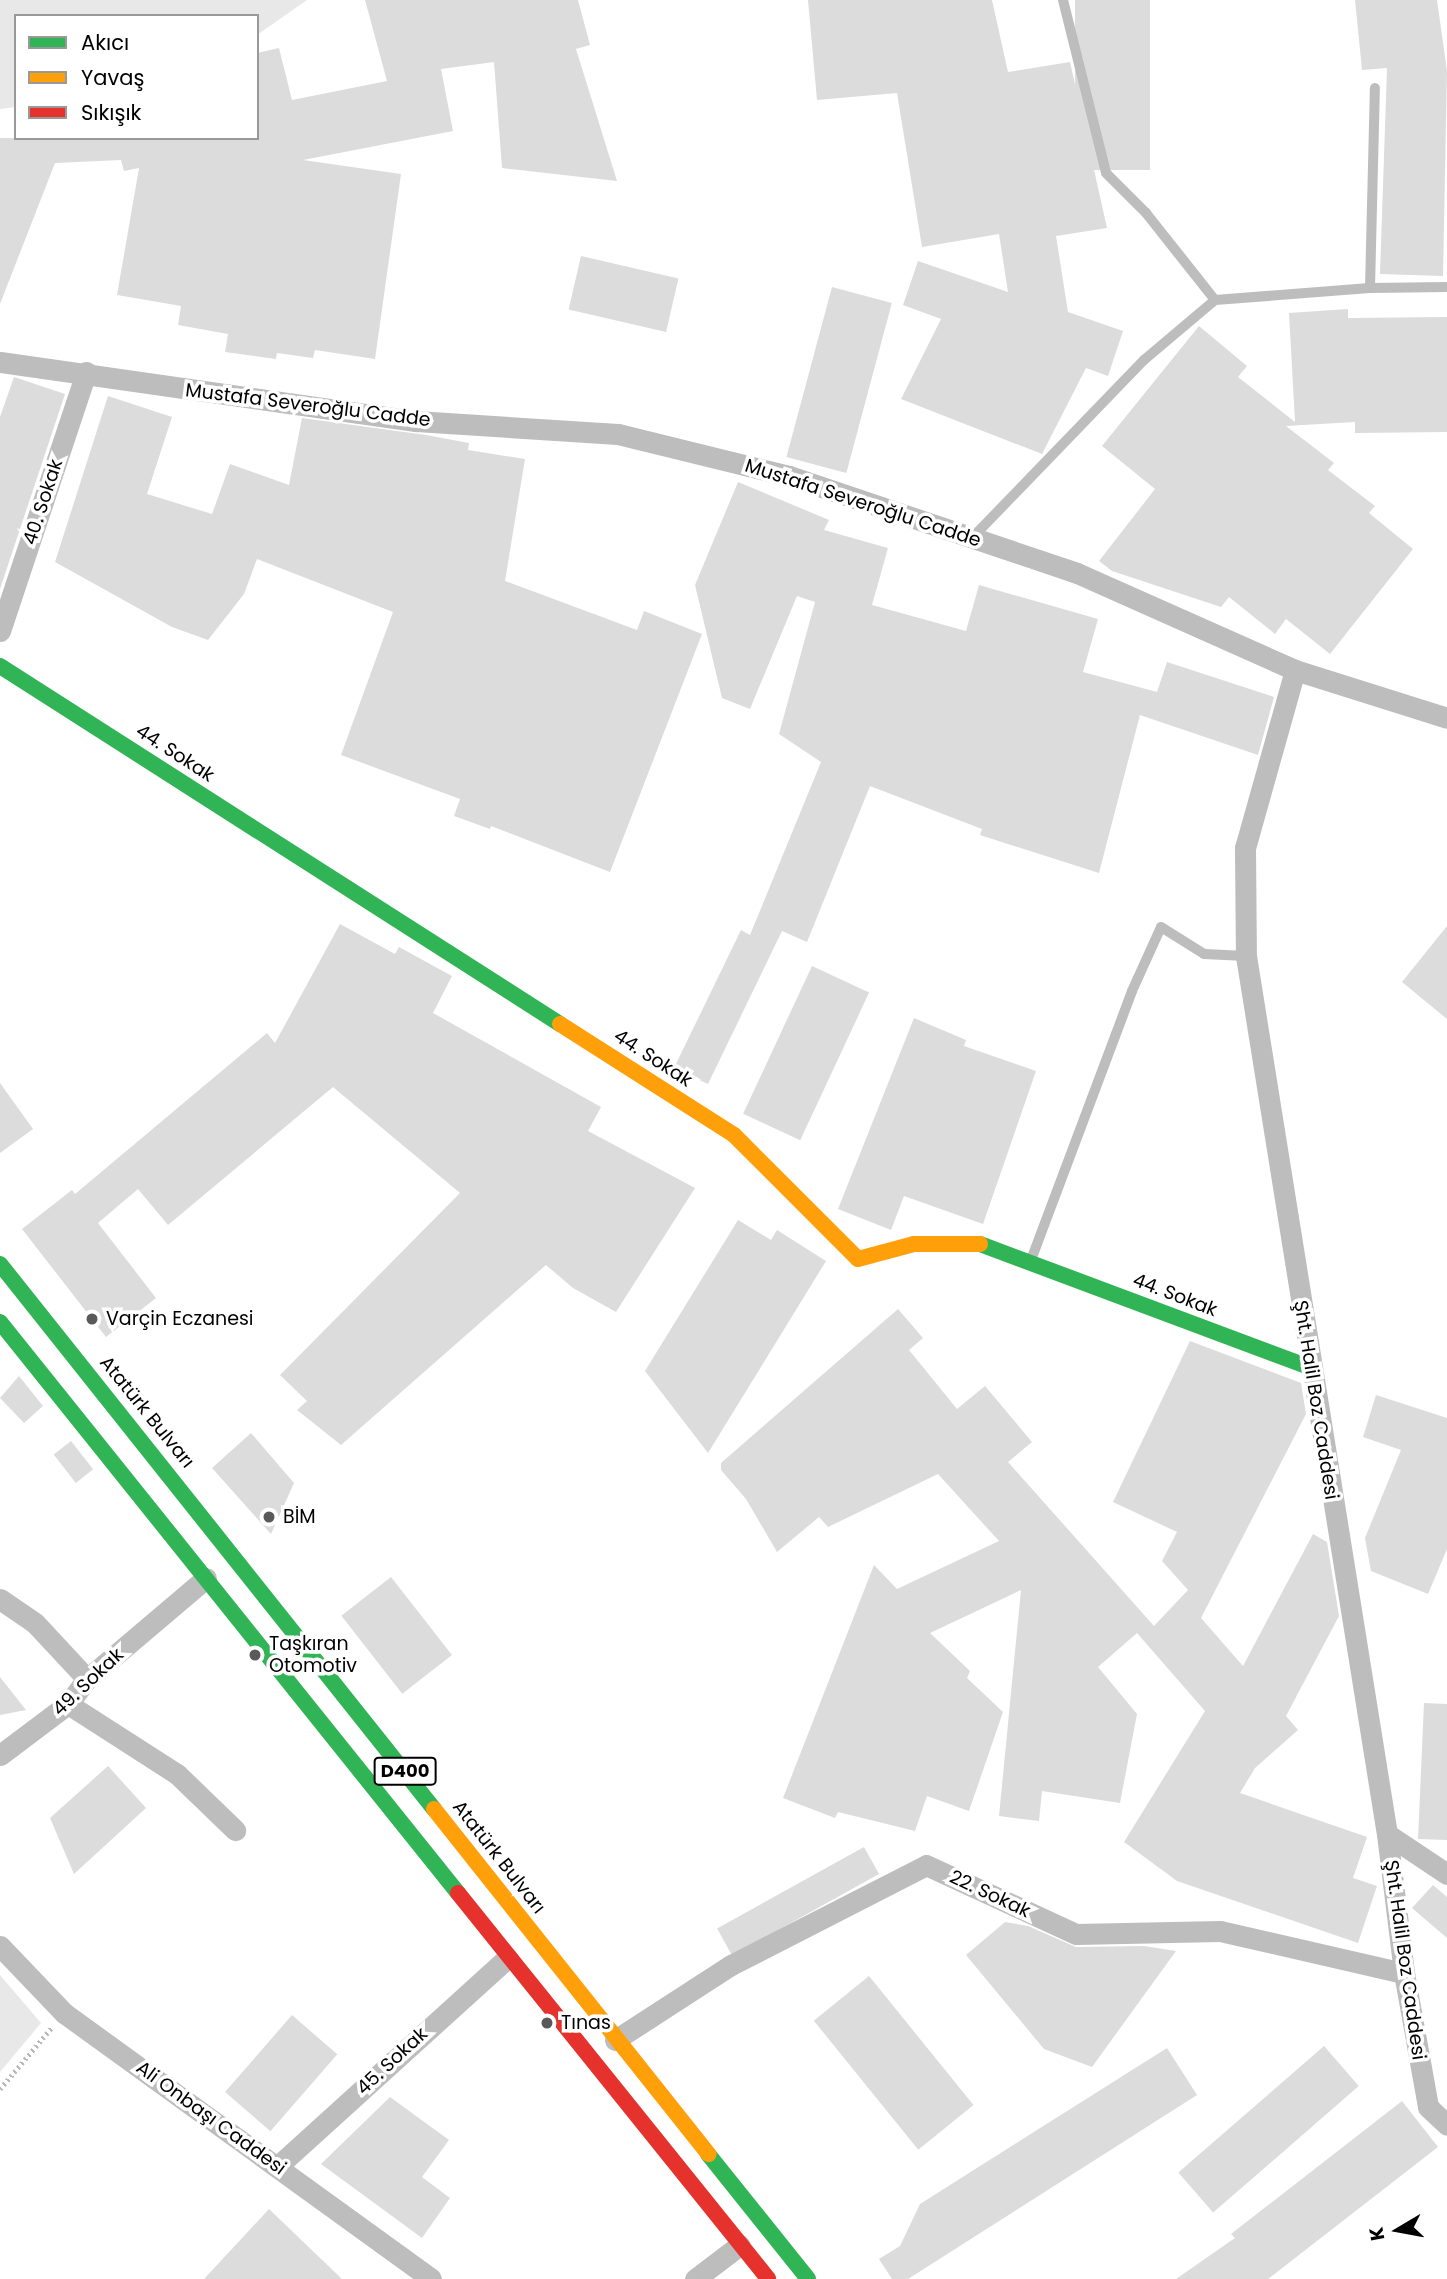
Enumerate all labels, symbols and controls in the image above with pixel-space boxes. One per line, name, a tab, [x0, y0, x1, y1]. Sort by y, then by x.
legend	[14, 14, 259, 140]
text: Akıcı	[81, 28, 129, 57]
text: Yavaş	[81, 63, 144, 92]
text: Sıkışık	[81, 98, 141, 127]
street label: Mustafa Severoğlu Cadde	[184, 379, 432, 431]
street label: Mustafa Severoğlu Cadde	[742, 454, 984, 552]
street label: 40. Sokak	[18, 456, 68, 548]
street label: 44. Sokak	[132, 719, 218, 787]
street label: 44. Sokak	[610, 1024, 696, 1092]
street label: 44. Sokak	[1130, 1268, 1220, 1322]
street label: Şht. Halil Boz Caddesi	[1289, 1299, 1343, 1501]
place label: Varçin Eczanesi	[106, 1308, 254, 1330]
marker: Varçin Eczanesi	[84, 1311, 100, 1327]
street label: Atatürk Bulvarı	[95, 1351, 199, 1473]
place label: BİM	[283, 1506, 316, 1528]
marker: BİM	[261, 1509, 277, 1525]
place label: Taşkıran Otomotiv	[269, 1633, 357, 1677]
street label: 49. Sokak	[48, 1643, 128, 1721]
marker: Taşkıran Otomotiv	[247, 1647, 263, 1663]
road number: D400	[374, 1756, 436, 1786]
street label: Atatürk Bulvarı	[448, 1796, 550, 1918]
street label: Şht. Halil Boz Caddesi	[1380, 1859, 1430, 2061]
street label: 22. Sokak	[946, 1865, 1034, 1923]
place label: Tınas	[561, 2012, 611, 2034]
marker: Tınas	[539, 2015, 555, 2031]
street label: 45. Sokak	[352, 2022, 432, 2100]
street label: Ali Onbaşı Caddesi	[132, 2056, 290, 2180]
north arrow	[1363, 2195, 1433, 2265]
text: K	[1362, 2225, 1391, 2243]

